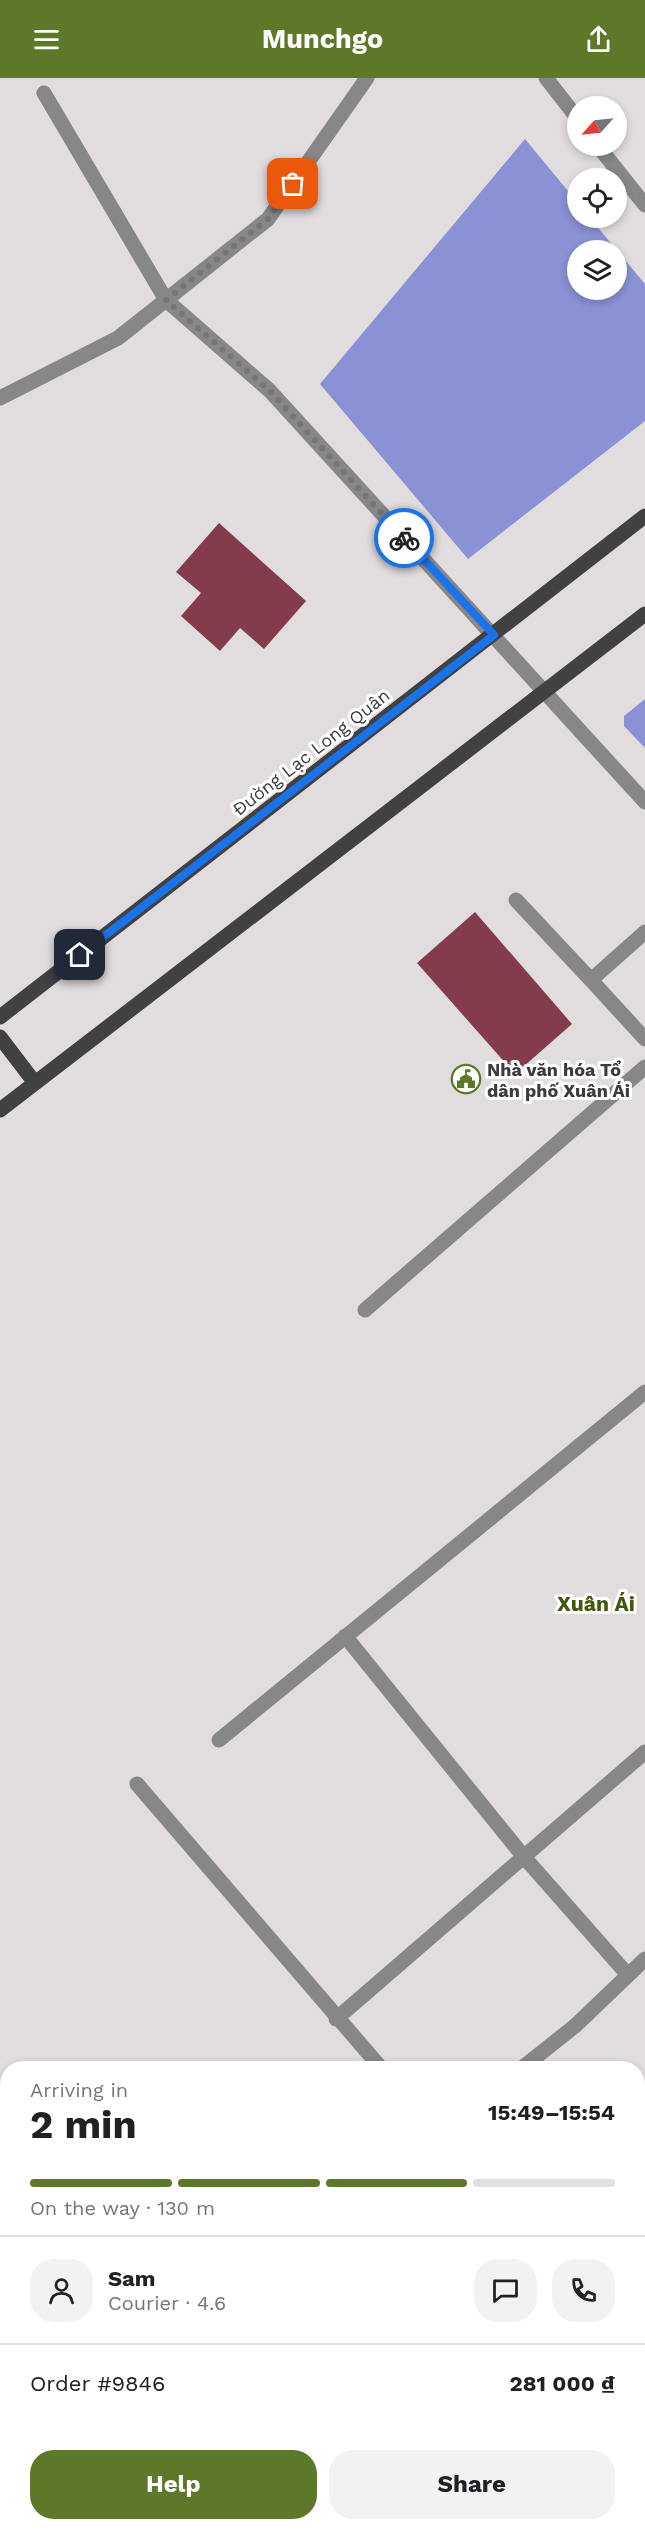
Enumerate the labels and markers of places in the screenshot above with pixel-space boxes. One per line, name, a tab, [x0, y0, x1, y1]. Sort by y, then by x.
pin	[267, 158, 318, 209]
pin	[54, 929, 105, 980]
place label: Nhà văn hóa Tổ dân phố Xuân Ái	[487, 1059, 630, 1101]
public building icon: Nhà văn hóa Tổ dân phố Xuân Ái	[450, 1063, 482, 1095]

